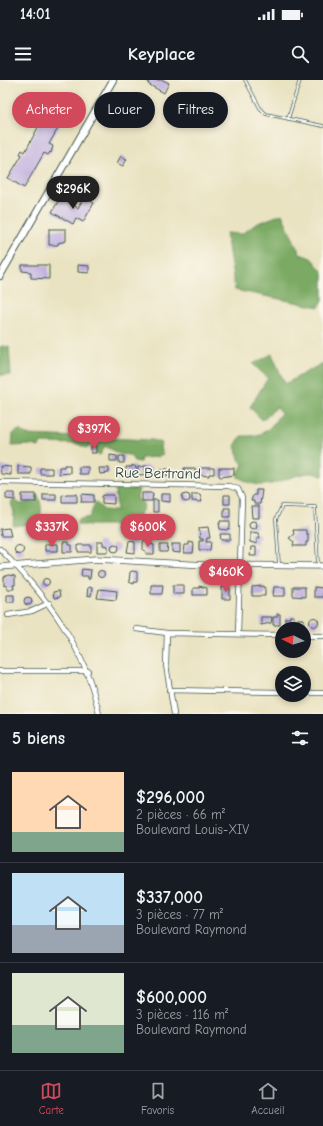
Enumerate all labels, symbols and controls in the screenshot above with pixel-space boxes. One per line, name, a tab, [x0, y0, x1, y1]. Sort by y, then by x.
text: 14:01	[20, 5, 50, 23]
icon: menu	[12, 43, 34, 65]
icon: search	[289, 43, 311, 65]
text: Keyplace	[128, 44, 195, 65]
chip: Acheter	[12, 92, 86, 128]
chip: Louer	[94, 92, 155, 128]
chip: Filtres	[163, 92, 228, 128]
pin: $296K	[45, 176, 101, 210]
text: $296K	[55, 181, 91, 196]
pin: $397K	[66, 416, 122, 450]
text: $397K	[77, 421, 111, 436]
street label: Rue Bertrand	[115, 463, 201, 483]
pin: $337K	[24, 514, 80, 548]
pin: $600K	[120, 514, 176, 548]
text: $337K	[35, 519, 69, 534]
text: $600K	[130, 519, 166, 534]
pin: $460K	[198, 559, 254, 593]
text: $460K	[208, 564, 244, 579]
north arrow	[275, 622, 311, 658]
map controls	[275, 622, 311, 702]
button: layers	[275, 666, 311, 702]
icon: filters	[289, 727, 311, 749]
text: 5 biens	[12, 729, 65, 748]
icon: home	[44, 788, 92, 836]
text: $296,000	[136, 788, 205, 807]
text: 2 pièces · 66 m²	[136, 807, 225, 822]
text: Boulevard Louis-XIV	[136, 822, 249, 837]
text: $337,000	[136, 888, 203, 907]
icon: home	[44, 889, 92, 937]
text: 3 pièces · 77 m²	[136, 907, 223, 922]
text: Boulevard Raymond	[136, 922, 247, 937]
text: $600,000	[136, 988, 207, 1007]
icon: home	[44, 989, 92, 1037]
text: 3 pièces · 116 m²	[136, 1007, 228, 1022]
text: Boulevard Raymond	[136, 1022, 247, 1037]
tab: Carte	[39, 1080, 64, 1117]
tab: Favoris	[141, 1080, 174, 1117]
tab: Accueil	[251, 1080, 284, 1117]

